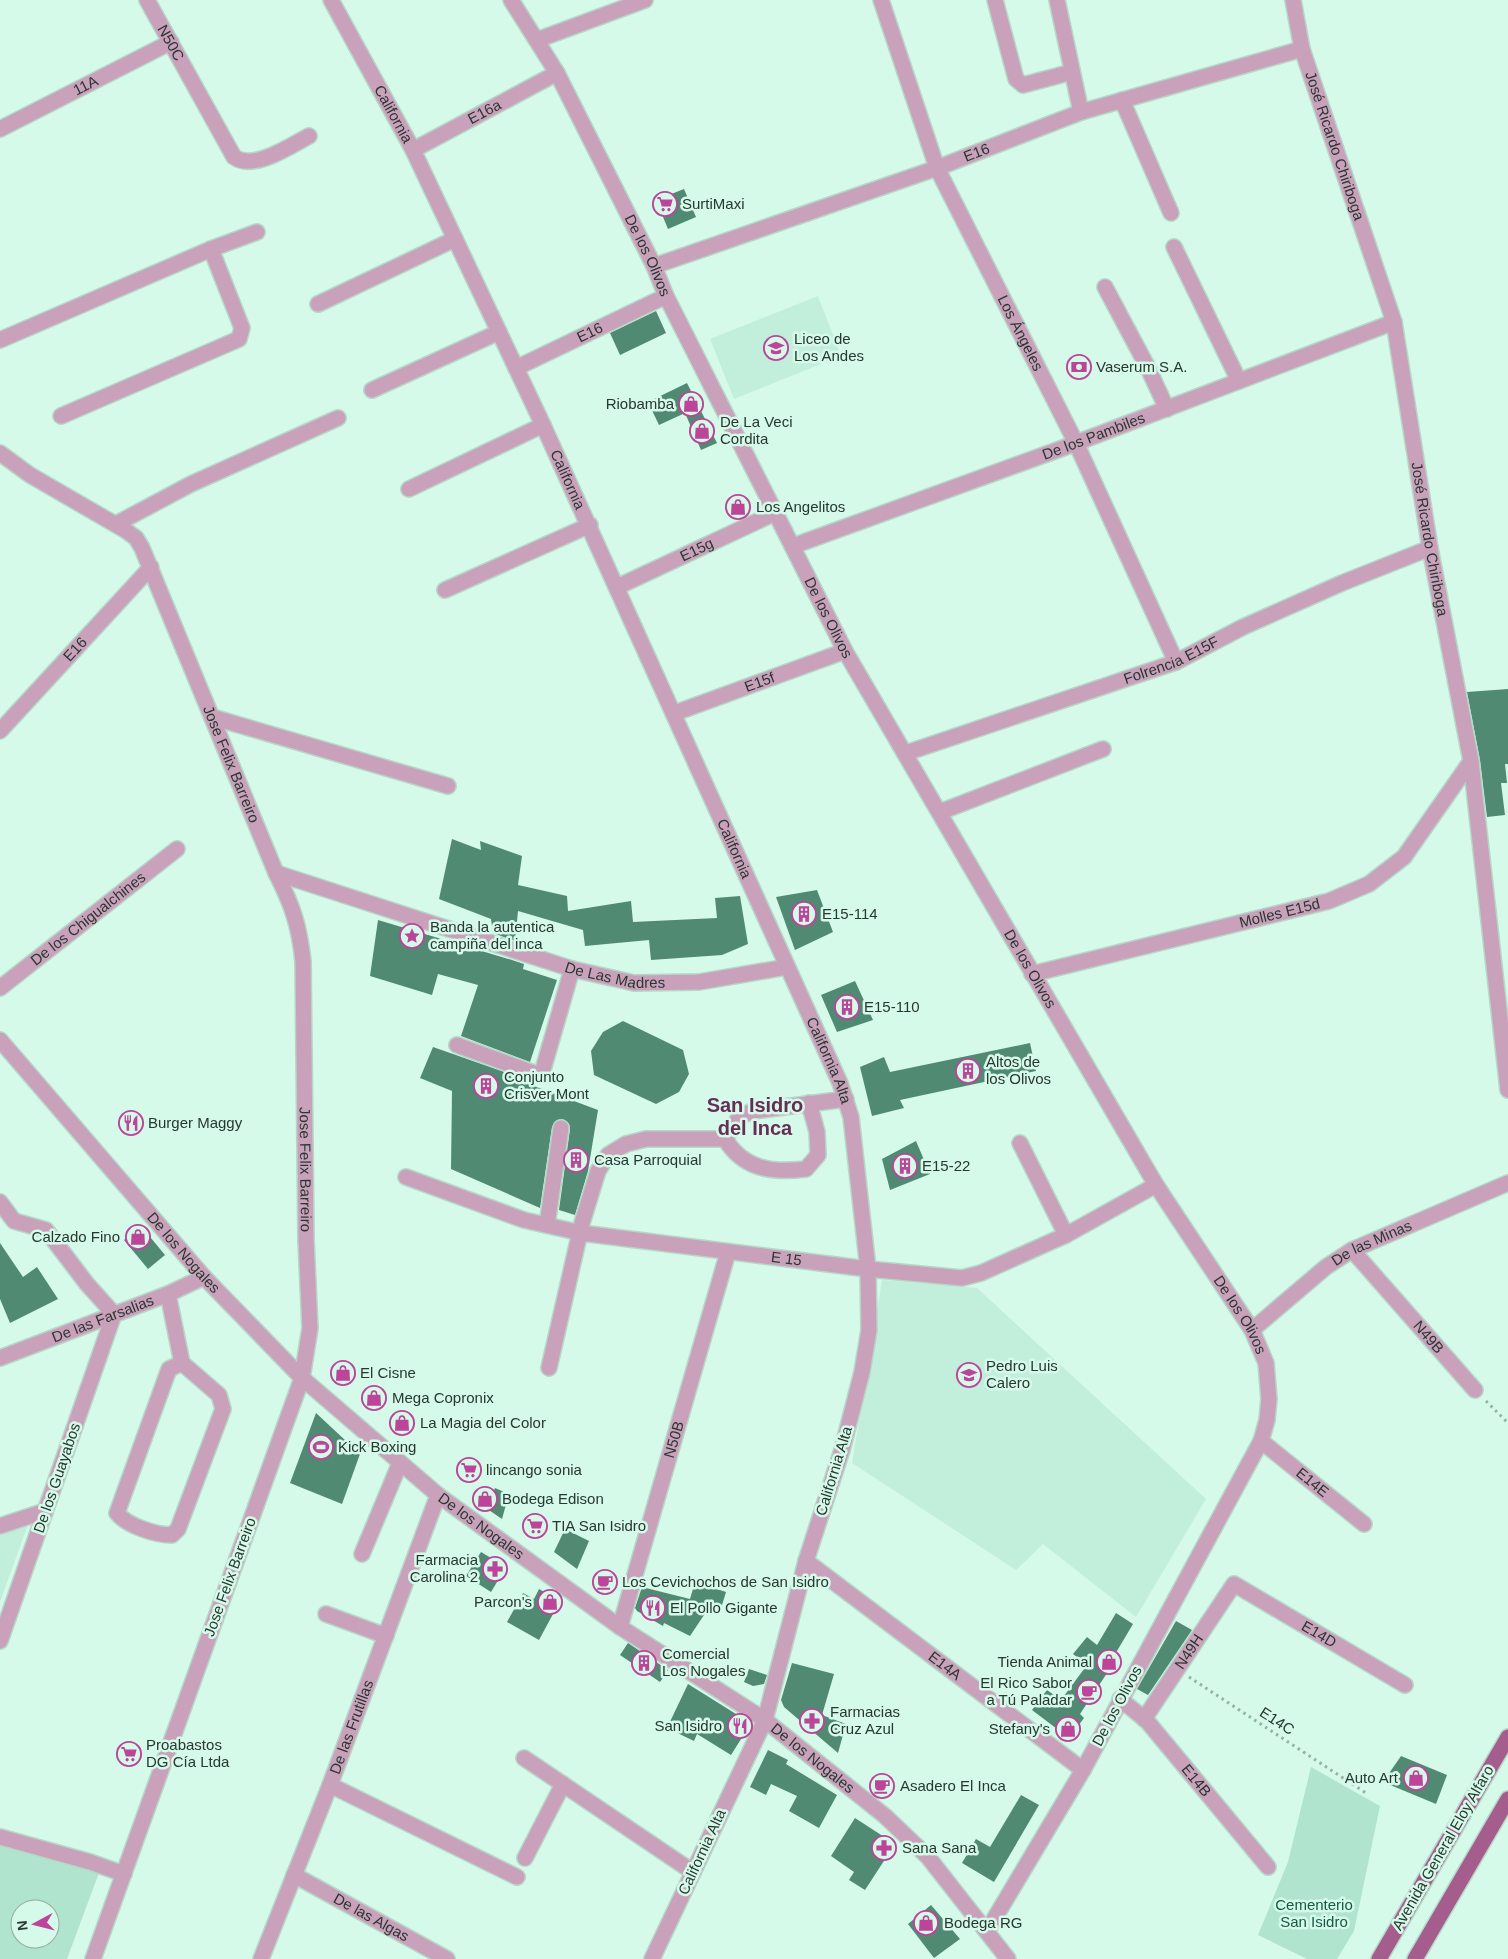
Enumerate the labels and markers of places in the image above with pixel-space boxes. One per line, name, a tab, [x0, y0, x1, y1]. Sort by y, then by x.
supermarket icon: SurtiMaxi	[652, 191, 678, 217]
place label: SurtiMaxi	[682, 195, 745, 212]
place label: Liceo de Los Andes	[794, 330, 864, 364]
school or university icon: Liceo de Los Andes	[763, 335, 789, 361]
bank icon: Vaserum S.A.	[1066, 354, 1092, 380]
place label: Vaserum S.A.	[1096, 358, 1187, 375]
shop icon: Riobamba	[678, 391, 704, 417]
place label: Riobamba	[606, 395, 675, 412]
place label: De La Veci Cordita	[720, 413, 793, 447]
shop icon: De La Veci Cordita	[689, 418, 715, 444]
shop icon: Los Angelitos	[725, 494, 751, 520]
place label: Los Angelitos	[756, 498, 845, 515]
building icon: E15-114	[791, 901, 817, 927]
place label: E15-114	[822, 905, 878, 922]
place label: Banda la autentica campiña del inca	[430, 918, 555, 952]
place icon: Banda la autentica campiña del inca	[399, 923, 425, 949]
building icon: E15-110	[834, 994, 860, 1020]
place label: E15-110	[864, 998, 920, 1015]
place label: Altos de los Olivos	[986, 1053, 1051, 1087]
building icon: Altos de los Olivos	[955, 1058, 981, 1084]
place label: Conjunto Crisver Mont	[504, 1068, 590, 1102]
building icon: Conjunto Crisver Mont	[473, 1073, 499, 1099]
restaurant icon: Burger Maggy	[118, 1110, 144, 1136]
place label: Burger Maggy	[148, 1114, 243, 1131]
building icon: Casa Parroquial	[563, 1147, 589, 1173]
place label: Casa Parroquial	[594, 1151, 702, 1168]
building icon: E15-22	[892, 1153, 918, 1179]
place label: E15-22	[922, 1157, 970, 1174]
shop icon: Calzado Fino	[125, 1224, 151, 1250]
place label: Calzado Fino	[32, 1228, 120, 1245]
place label: Pedro Luis Calero	[986, 1357, 1058, 1391]
shop icon: El Cisne	[330, 1360, 356, 1386]
school or university icon: Pedro Luis Calero	[956, 1362, 982, 1388]
place label: El Cisne	[360, 1364, 416, 1381]
shop icon: Mega Copronix	[361, 1385, 387, 1411]
place label: Mega Copronix	[392, 1389, 494, 1406]
shop icon: La Magia del Color	[389, 1410, 415, 1436]
place label: La Magia del Color	[420, 1414, 546, 1431]
sports icon: Kick Boxing	[308, 1434, 334, 1460]
place label: Kick Boxing	[338, 1438, 416, 1455]
supermarket icon: lincango sonia	[456, 1457, 482, 1483]
place label: lincango sonia	[486, 1461, 583, 1478]
shop icon: Bodega Edison	[472, 1486, 498, 1512]
place label: Bodega Edison	[502, 1490, 604, 1507]
supermarket icon: TIA San Isidro	[522, 1513, 548, 1539]
place label: TIA San Isidro	[552, 1517, 646, 1534]
place label: Farmacia Carolina 2	[410, 1551, 479, 1585]
pharmacy icon: Farmacia Carolina 2	[482, 1556, 508, 1582]
cafe icon: Los Cevichochos de San Isidro	[592, 1569, 618, 1595]
place label: Los Cevichochos de San Isidro	[622, 1573, 829, 1590]
shop icon: Parcon's	[537, 1589, 563, 1615]
place label: Parcon's	[474, 1593, 532, 1610]
restaurant icon: El Pollo Gigante	[640, 1595, 666, 1621]
place label: El Pollo Gigante	[670, 1599, 778, 1616]
place label: Comercial Los Nogales	[662, 1645, 745, 1679]
shop icon: Tienda Animal	[1096, 1649, 1122, 1675]
building icon: Comercial Los Nogales	[631, 1650, 657, 1676]
place label: Tienda Animal	[998, 1653, 1092, 1670]
place label: El Rico Sabor a Tú Paladar	[980, 1674, 1072, 1708]
cafe icon: El Rico Sabor a Tú Paladar	[1076, 1679, 1102, 1705]
place label: Farmacias Cruz Azul	[830, 1703, 900, 1737]
pharmacy icon: Farmacias Cruz Azul	[799, 1708, 825, 1734]
restaurant icon: San Isidro	[727, 1713, 753, 1739]
shop icon: Stefany's	[1055, 1716, 1081, 1742]
place label: San Isidro	[654, 1717, 722, 1734]
place label: Stefany's	[989, 1720, 1050, 1737]
place label: Proabastos DG Cía Ltda	[146, 1736, 230, 1770]
supermarket icon: Proabastos DG Cía Ltda	[116, 1741, 142, 1767]
shop icon: Auto Art	[1403, 1765, 1429, 1791]
place label: Auto Art	[1345, 1769, 1399, 1786]
cafe icon: Asadero El Inca	[869, 1773, 895, 1799]
place label: Asadero El Inca	[900, 1777, 1007, 1794]
pharmacy icon: Sana Sana	[871, 1835, 897, 1861]
place label: Sana Sana	[902, 1839, 977, 1856]
shop icon: Bodega RG	[913, 1910, 939, 1936]
place label: Bodega RG	[944, 1914, 1022, 1931]

